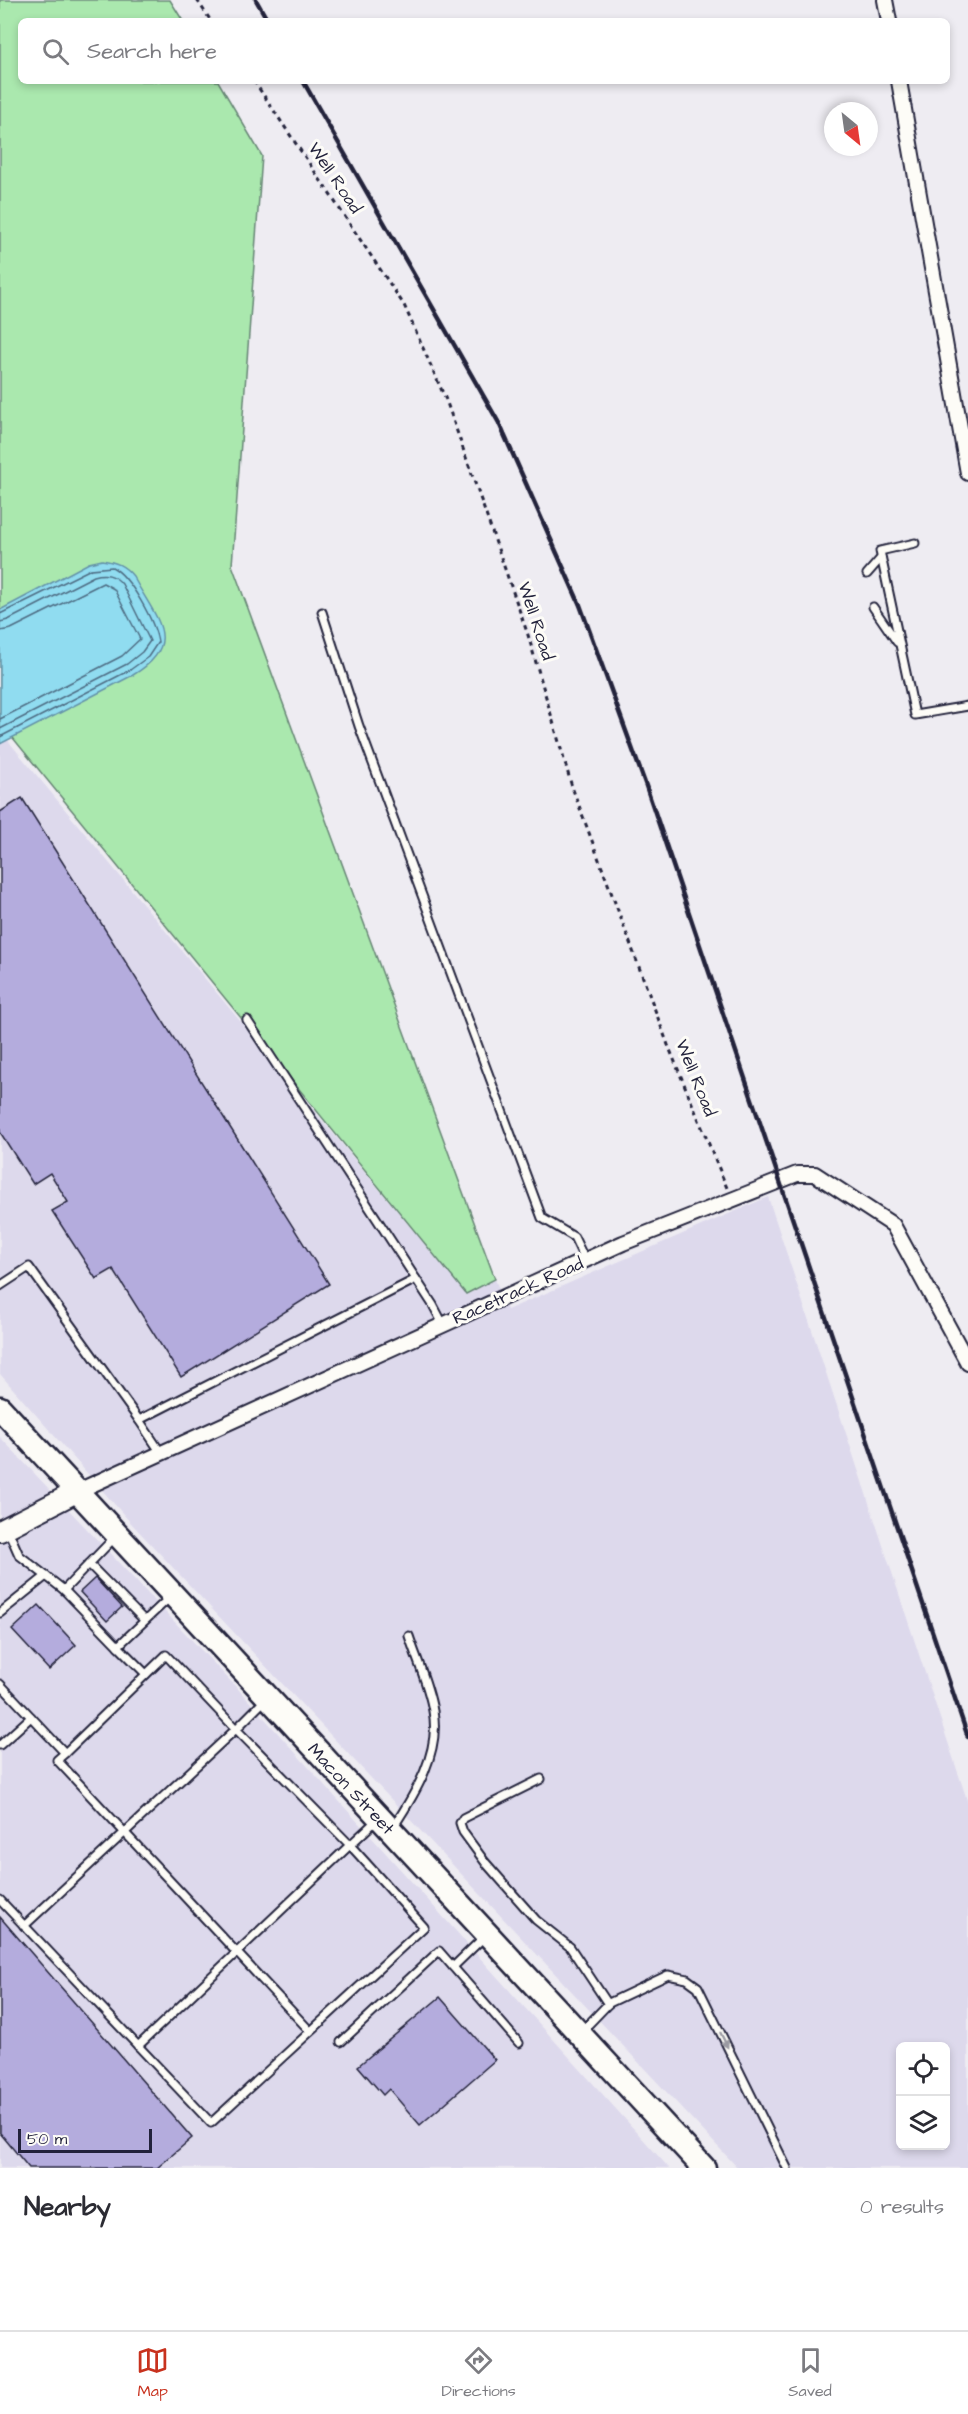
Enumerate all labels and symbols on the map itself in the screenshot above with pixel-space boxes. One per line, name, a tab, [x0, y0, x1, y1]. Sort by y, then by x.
north arrow	[824, 102, 878, 156]
street label: Well Road	[302, 137, 368, 219]
street label: Well Road	[512, 579, 560, 663]
street label: Well Road	[669, 1036, 723, 1120]
street label: Racetrack Road	[449, 1251, 587, 1331]
street label: Macon Street	[302, 1738, 401, 1841]
one-way arrow	[719, 2031, 728, 2048]
scale bar	[18, 2126, 152, 2154]

